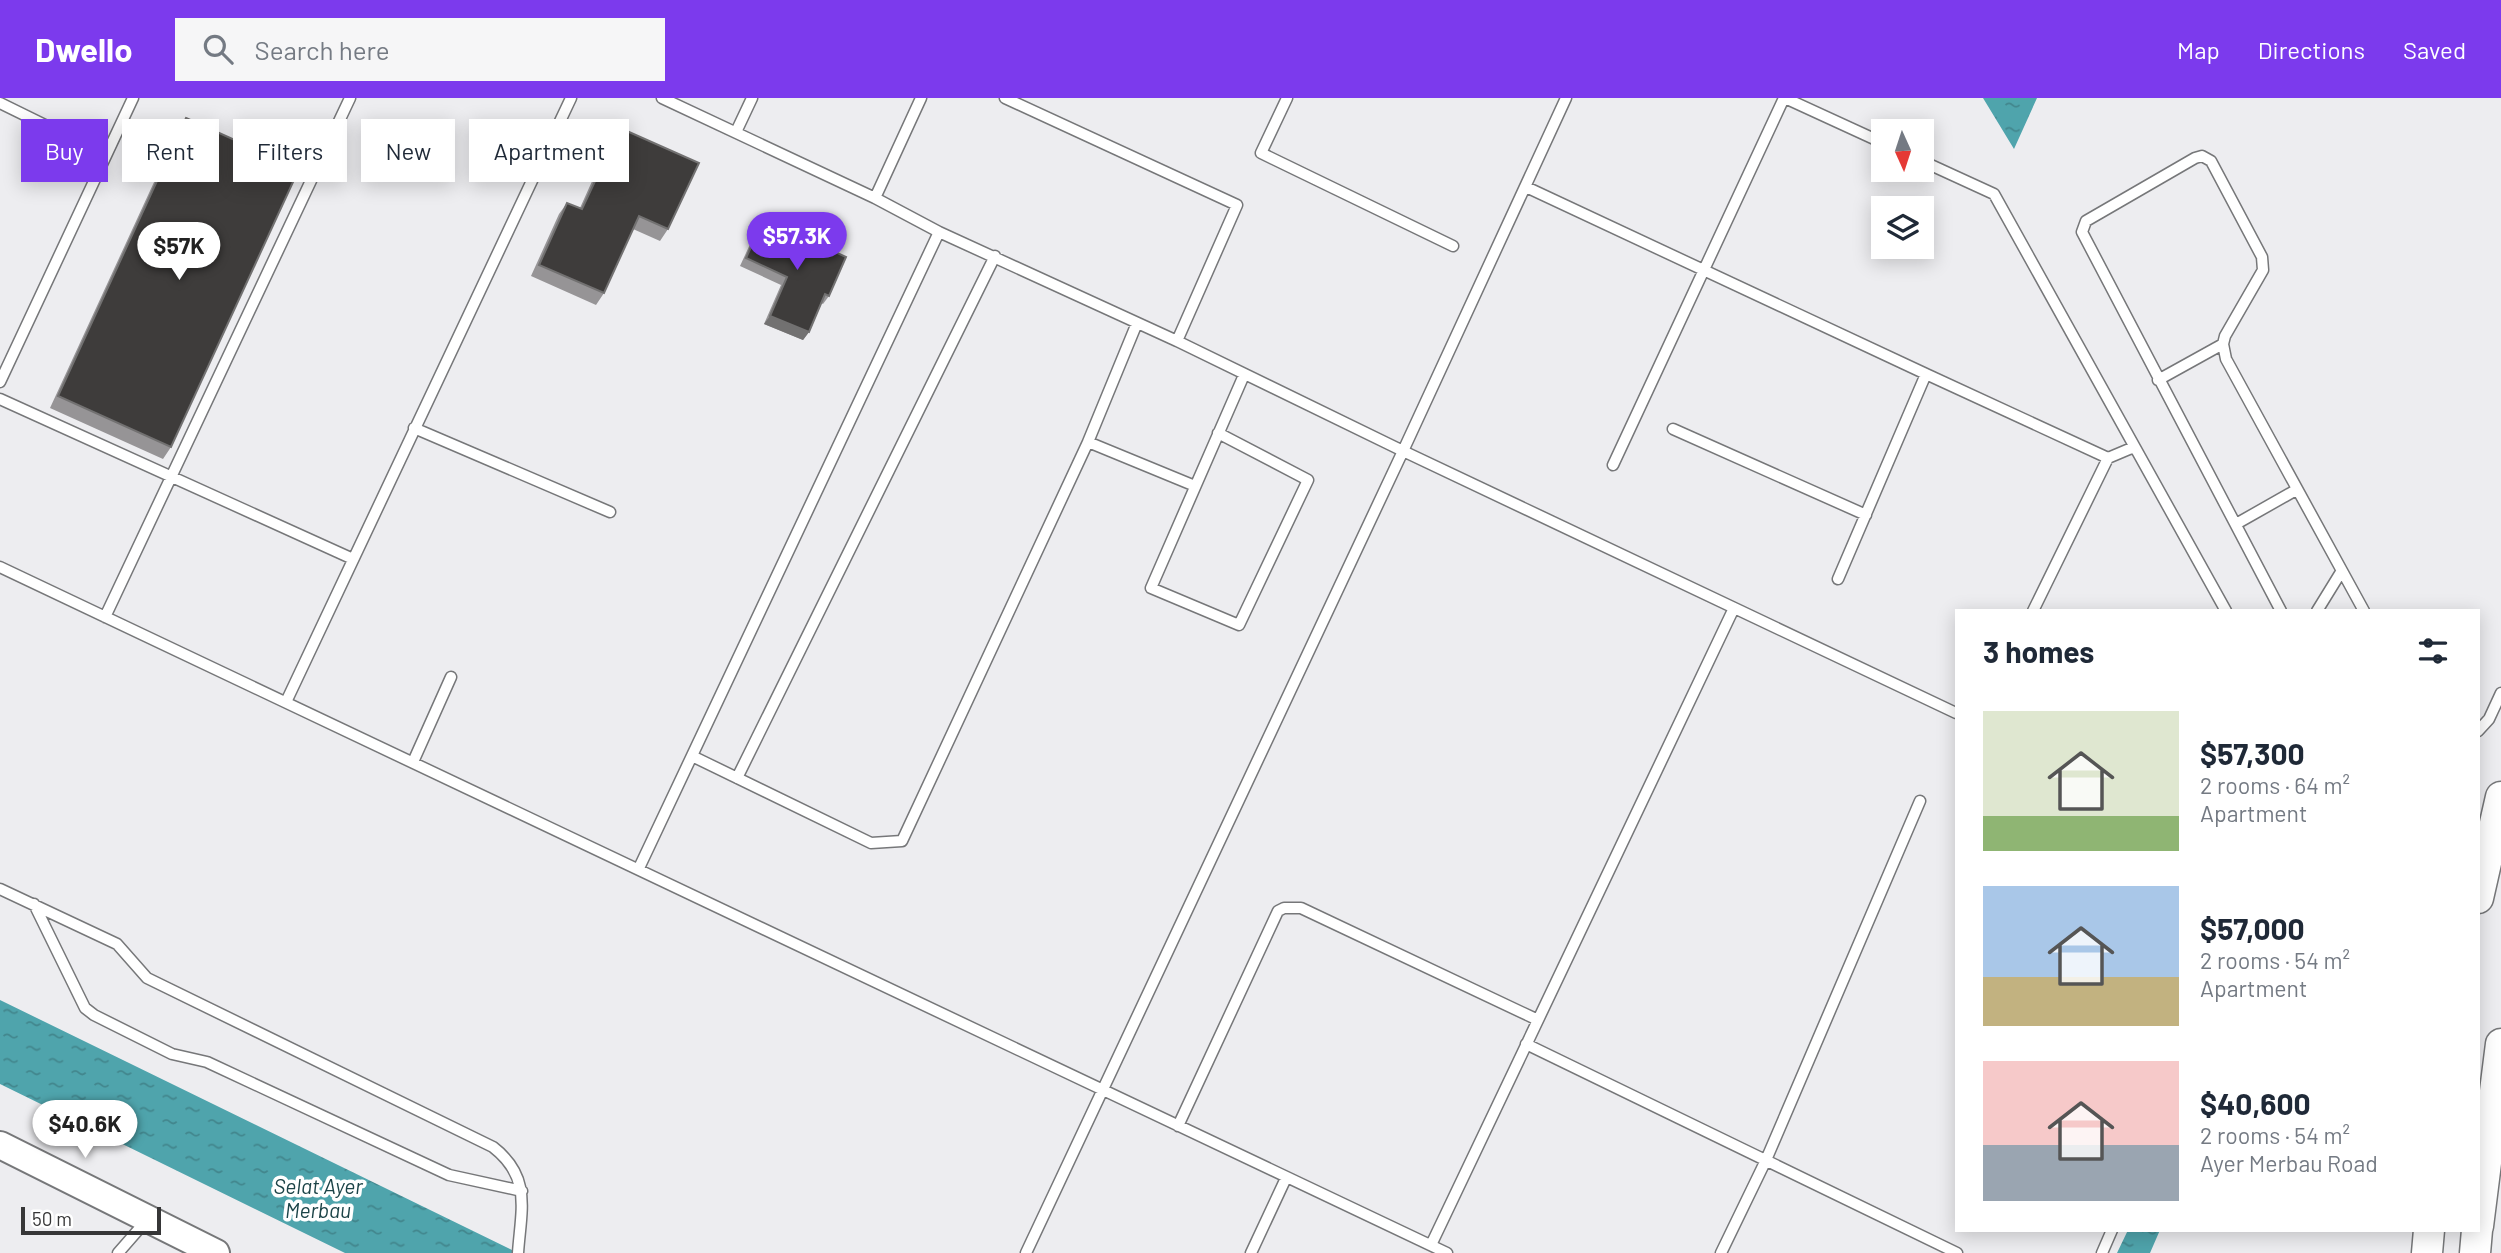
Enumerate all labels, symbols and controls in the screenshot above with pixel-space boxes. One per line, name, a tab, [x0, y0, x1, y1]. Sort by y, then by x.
search box	[175, 18, 665, 81]
text: Dwello	[35, 29, 133, 69]
icon: search	[199, 30, 237, 68]
text: Search here	[255, 34, 390, 65]
text: Map	[2177, 35, 2220, 64]
text: Directions	[2258, 35, 2365, 64]
text: Saved	[2403, 35, 2466, 64]
chip: Buy	[21, 119, 108, 182]
chip: Rent	[122, 119, 219, 182]
chip: Filters	[233, 119, 347, 182]
chip: New	[361, 119, 455, 182]
chip: Apartment	[469, 119, 629, 182]
north arrow	[1871, 119, 1934, 182]
map controls	[1871, 119, 1934, 259]
button: layers	[1871, 196, 1934, 259]
pin: $57.3K	[740, 212, 854, 272]
text: $57.3K	[763, 221, 831, 249]
pin: $57K	[138, 222, 220, 282]
text: $57K	[153, 231, 205, 259]
icon: filters	[2414, 632, 2452, 670]
text: 3 homes	[1983, 633, 2094, 669]
text: $57,300	[2200, 735, 2305, 771]
icon: home	[2039, 739, 2123, 823]
text: 2 rooms · 64 m²	[2200, 771, 2350, 799]
text: Apartment	[2200, 799, 2307, 827]
text: $57,000	[2200, 910, 2305, 946]
icon: home	[2039, 914, 2123, 998]
text: 2 rooms · 54 m²	[2200, 946, 2350, 974]
text: Apartment	[2200, 974, 2307, 1002]
text: $40,600	[2200, 1085, 2311, 1121]
icon: home	[2039, 1089, 2123, 1173]
pin: $40.6K	[28, 1100, 142, 1160]
text: $40.6K	[48, 1109, 122, 1137]
text: 2 rooms · 54 m²	[2200, 1121, 2350, 1149]
text: Ayer Merbau Road	[2200, 1149, 2378, 1177]
water label: Selat Ayer Merbau	[273, 1173, 363, 1222]
scale bar	[21, 1204, 161, 1236]
text: 50 m	[32, 1207, 72, 1230]

